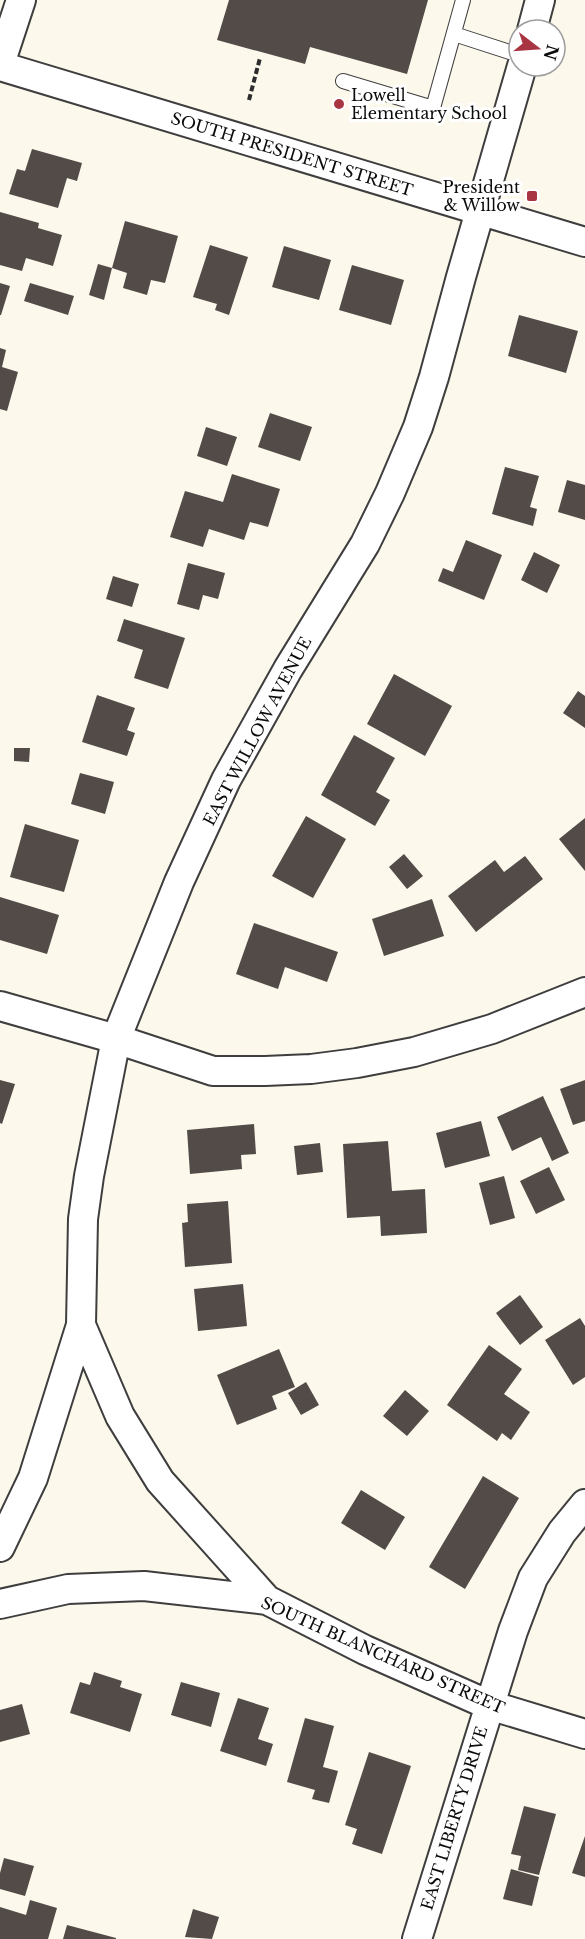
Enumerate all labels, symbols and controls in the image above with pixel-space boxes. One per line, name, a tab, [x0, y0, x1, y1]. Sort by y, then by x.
north arrow	[507, 18, 567, 78]
text: N	[540, 42, 563, 63]
place label: Lowell Elementary School	[351, 85, 507, 123]
marker: Lowell Elementary School	[332, 97, 346, 111]
street label: SOUTH PRESIDENT STREET	[169, 108, 416, 200]
place label: President & Willow	[443, 177, 520, 215]
marker: President & Willow	[525, 189, 539, 203]
street label: EAST WILLOW AVENUE	[199, 633, 315, 829]
street label: SOUTH BLANCHARD STREET	[258, 1592, 508, 1718]
street label: EAST LIBERTY DRIVE	[416, 1724, 492, 1912]

